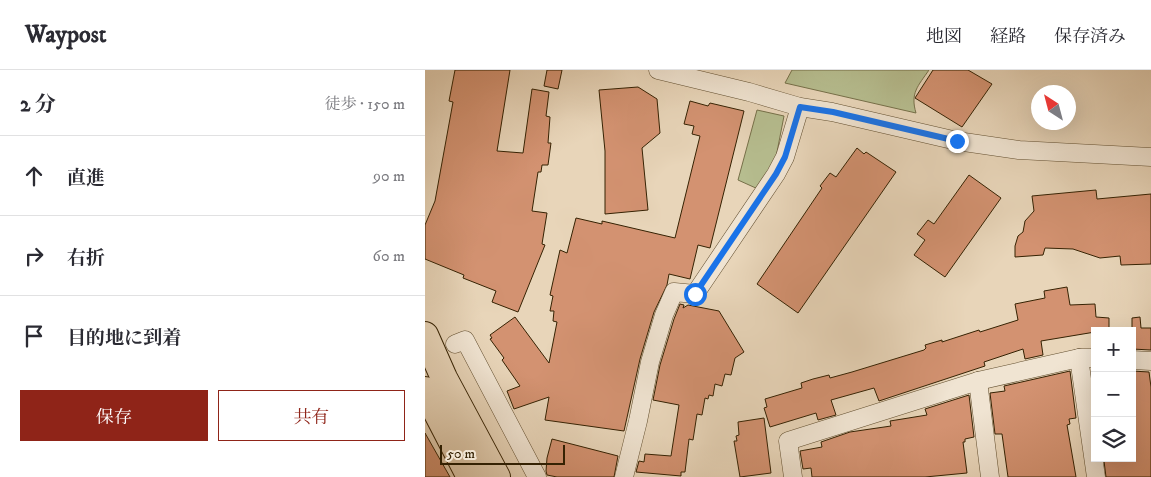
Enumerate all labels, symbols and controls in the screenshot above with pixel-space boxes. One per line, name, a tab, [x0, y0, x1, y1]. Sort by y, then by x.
text: Waypost	[25, 20, 106, 50]
text: 地図	[926, 26, 962, 48]
text: 経路	[990, 26, 1026, 48]
text: 保存済み	[1054, 26, 1126, 48]
north arrow	[1031, 85, 1076, 130]
text: 2 分	[20, 92, 56, 118]
text: 徒歩 · 150 m	[324, 94, 405, 114]
route end	[946, 130, 969, 153]
icon: ahead	[20, 162, 48, 190]
text: 90 m	[373, 166, 405, 186]
text: 直進	[67, 167, 105, 190]
icon: right	[20, 242, 48, 270]
text: 60 m	[373, 246, 405, 266]
text: 右折	[67, 247, 105, 270]
route start	[684, 283, 707, 306]
icon: arrive	[20, 322, 48, 350]
text: 目的地に到着	[67, 327, 181, 350]
map controls	[1091, 327, 1136, 462]
button: +	[1091, 327, 1136, 372]
button: −	[1091, 372, 1136, 417]
button: 保存	[20, 390, 208, 441]
button: 共有	[218, 390, 405, 441]
button: layers	[1091, 417, 1136, 462]
scale bar	[440, 442, 565, 465]
text: 50 m	[447, 445, 475, 463]

